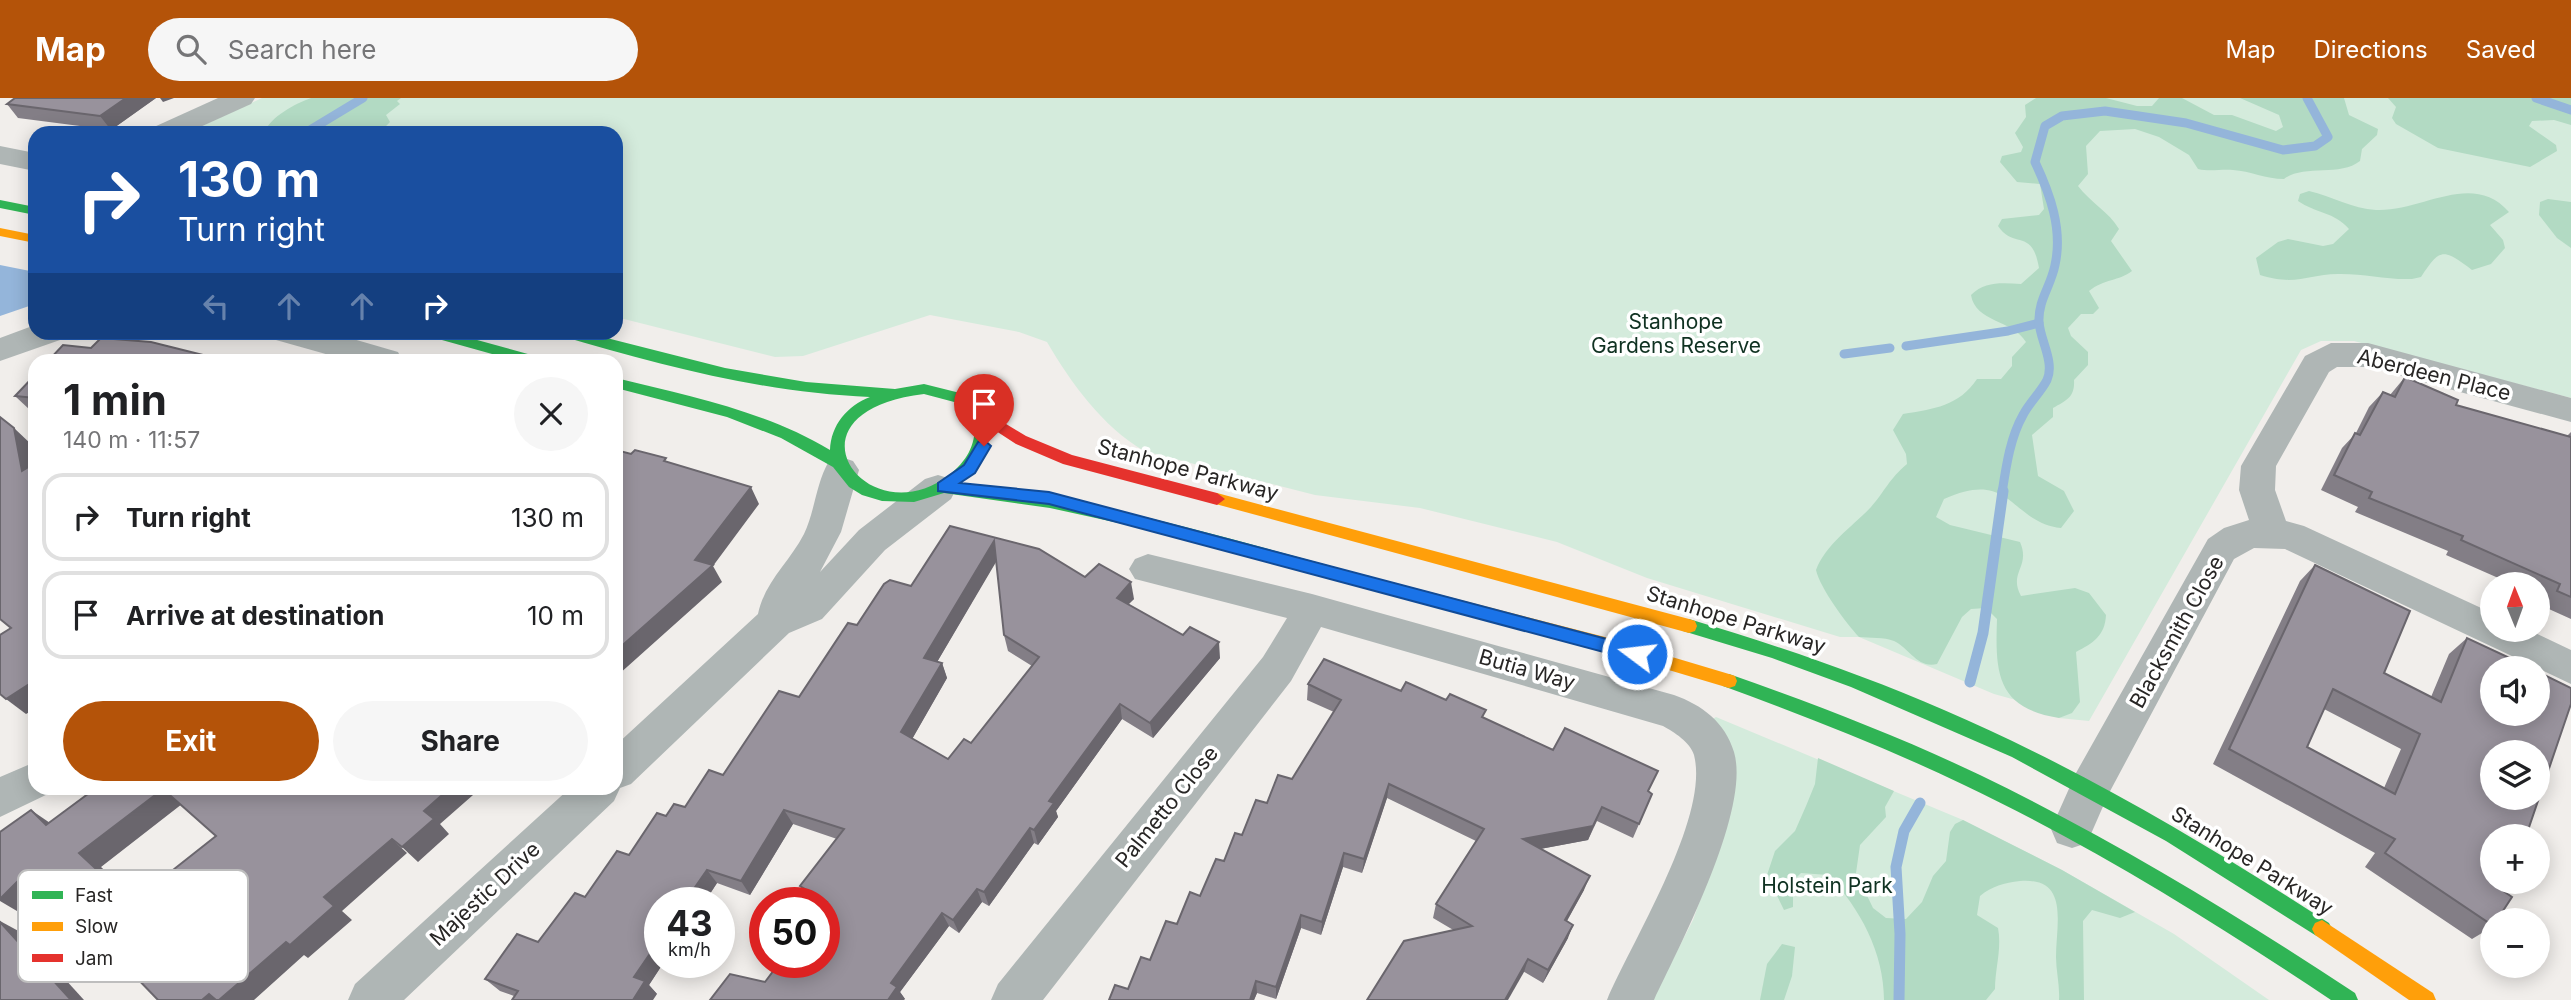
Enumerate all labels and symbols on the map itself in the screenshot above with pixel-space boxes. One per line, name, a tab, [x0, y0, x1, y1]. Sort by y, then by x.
park label: Stanhope Gardens Reserve	[1591, 309, 1761, 358]
street label: Aberdeen Place	[2355, 343, 2513, 406]
pin	[954, 374, 1014, 446]
street label: Stanhope Parkway	[1095, 433, 1281, 506]
street label: Blacksmith Close	[2124, 551, 2229, 712]
north arrow	[2480, 572, 2550, 642]
street label: Stanhope Parkway	[1644, 580, 1829, 659]
position arrow	[1600, 617, 1674, 691]
street label: Butia Way	[1476, 644, 1578, 695]
street label: Palmetto Close	[1110, 741, 1223, 872]
street label: Stanhope Parkway	[2167, 801, 2338, 921]
street label: Majestic Drive	[425, 836, 545, 951]
legend	[18, 870, 248, 982]
park label: Holstein Park	[1761, 873, 1893, 898]
text: Fast	[75, 884, 113, 907]
speed limit sign: 50	[749, 887, 840, 978]
text: Slow	[75, 915, 118, 938]
text: Jam	[75, 947, 113, 970]

